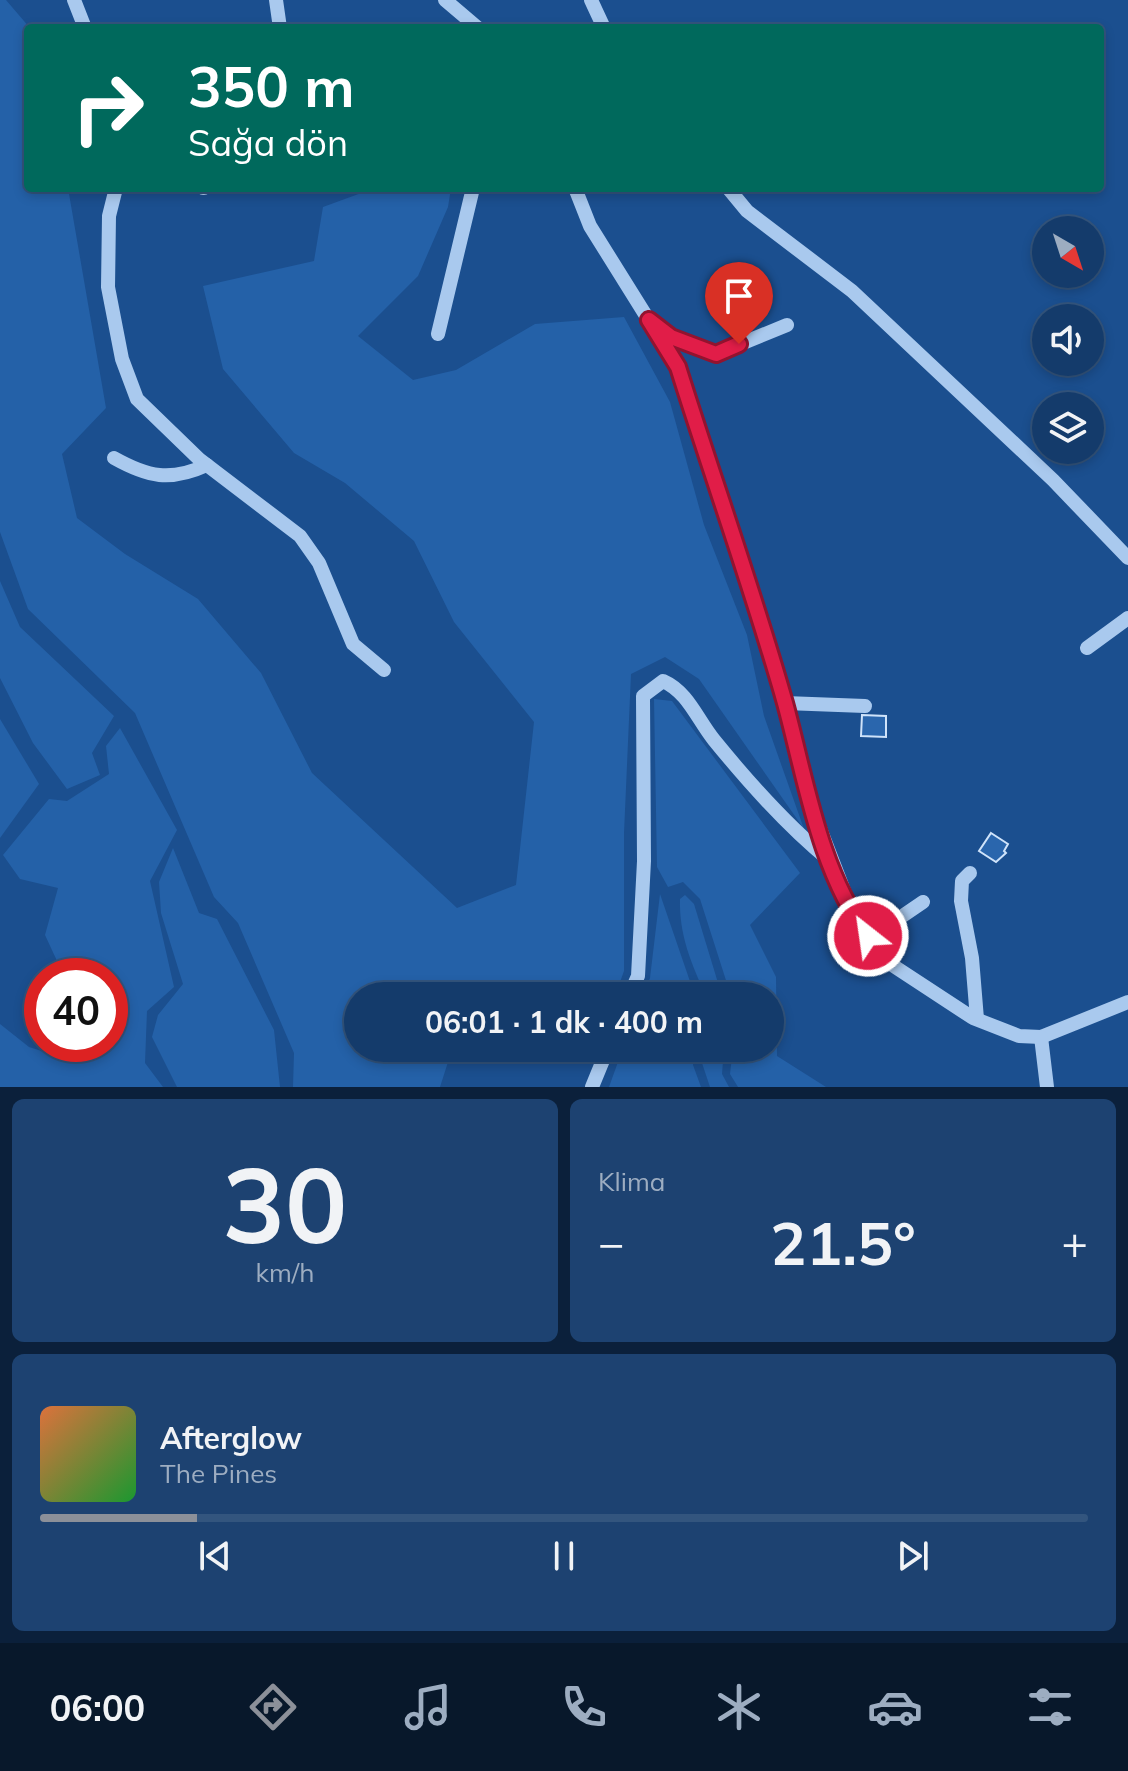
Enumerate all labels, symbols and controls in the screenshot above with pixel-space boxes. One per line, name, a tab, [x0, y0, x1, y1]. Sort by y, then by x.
text: 350 m	[188, 51, 355, 121]
icon: right	[56, 56, 160, 160]
text: Sağa dön	[188, 120, 348, 165]
north arrow	[1032, 216, 1104, 288]
map controls	[1032, 216, 1104, 464]
pin	[705, 262, 773, 344]
icon: arrive	[717, 274, 761, 318]
button: sound	[1032, 304, 1104, 376]
button: layers	[1032, 392, 1104, 464]
position arrow	[826, 894, 910, 978]
speed limit sign: 40	[24, 958, 128, 1062]
text: 06:01 · 1 dk · 400 m	[425, 1003, 703, 1041]
text: 30	[223, 1138, 347, 1269]
text: Klima	[598, 1165, 665, 1198]
text: 21.5°	[770, 1205, 916, 1280]
text: −	[598, 1215, 624, 1270]
text: +	[1062, 1215, 1088, 1270]
text: km/h	[256, 1256, 314, 1289]
text: Afterglow	[160, 1419, 302, 1457]
text: The Pines	[160, 1457, 277, 1490]
icon: previous	[193, 1534, 237, 1578]
icon: pause	[542, 1534, 586, 1578]
icon: next	[891, 1534, 935, 1578]
icon: directions	[245, 1679, 301, 1735]
icon: music	[400, 1679, 456, 1735]
icon: phone	[556, 1679, 612, 1735]
icon: climate	[711, 1679, 767, 1735]
icon: car	[867, 1679, 923, 1735]
icon: filters	[1022, 1679, 1078, 1735]
text: 06:00	[50, 1685, 145, 1730]

